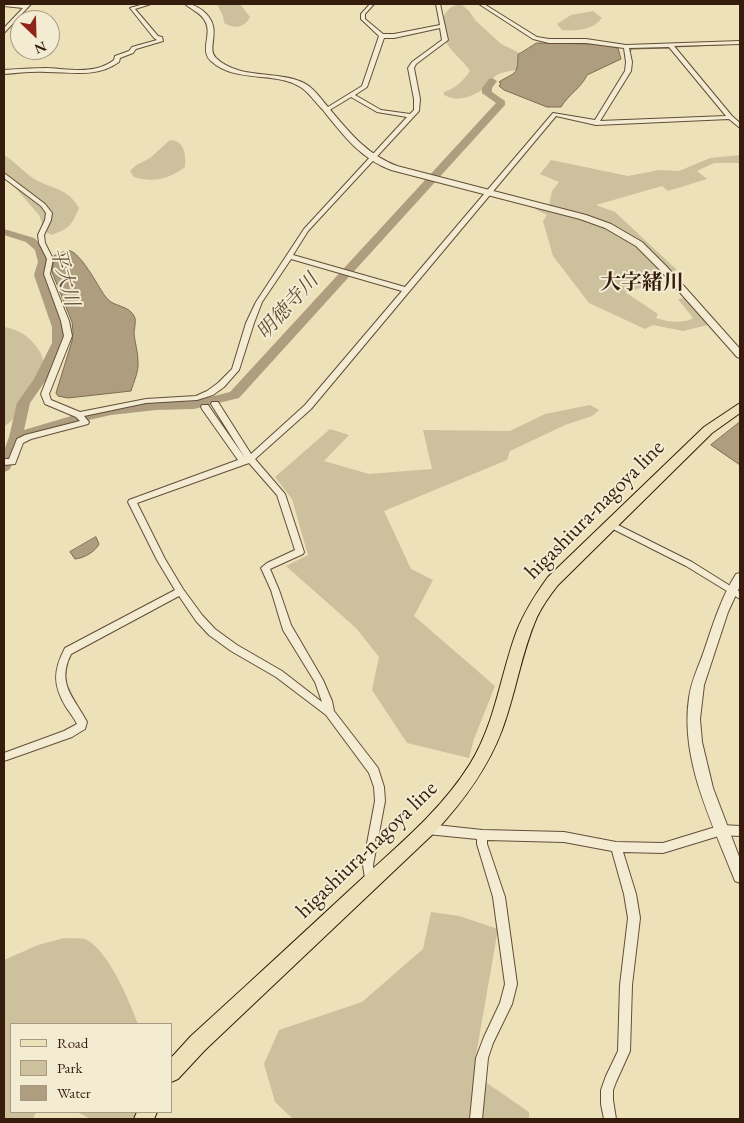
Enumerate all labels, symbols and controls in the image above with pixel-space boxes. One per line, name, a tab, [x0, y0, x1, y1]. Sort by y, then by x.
north arrow	[10, 10, 60, 60]
text: N	[32, 37, 50, 58]
water label: 平大川	[45, 245, 83, 309]
water label: 明徳寺川	[252, 269, 324, 345]
district label: 大字緒川	[600, 270, 684, 296]
street label: higashiura-nagoya line	[520, 435, 670, 585]
street label: higashiura-nagoya line	[291, 776, 443, 924]
legend	[10, 1023, 172, 1113]
text: Road	[57, 1033, 88, 1052]
text: Park	[57, 1058, 83, 1077]
text: Water	[57, 1083, 91, 1102]

